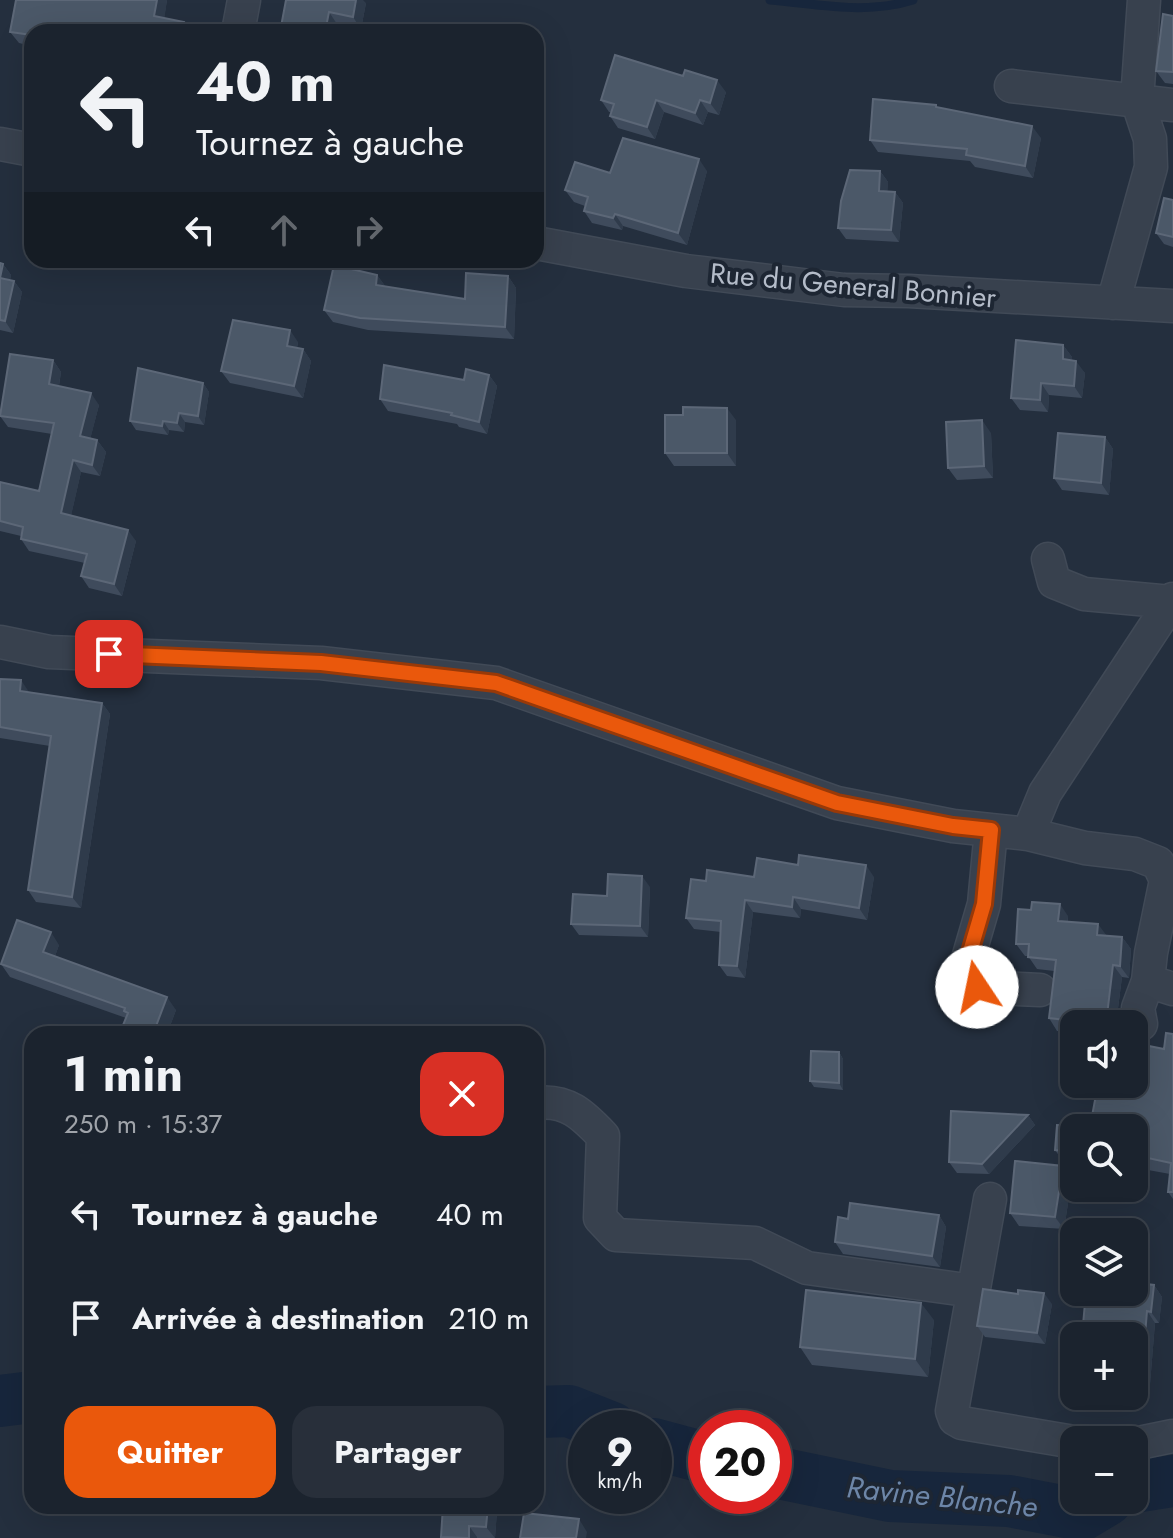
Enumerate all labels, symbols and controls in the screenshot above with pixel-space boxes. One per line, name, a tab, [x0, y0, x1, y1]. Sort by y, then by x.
text: 40 m	[196, 41, 335, 122]
icon: left	[64, 56, 168, 160]
text: Tournez à gauche	[196, 116, 464, 168]
icon: left	[178, 208, 222, 252]
icon: ahead	[262, 208, 306, 252]
icon: right	[346, 208, 390, 252]
street label: Rue du General Bonnier	[708, 253, 998, 318]
pin	[75, 620, 143, 688]
icon: arrive	[87, 632, 131, 676]
position arrow	[935, 945, 1019, 1029]
map controls	[1060, 1010, 1148, 1514]
button: sound	[1060, 1010, 1148, 1098]
text: 1 min	[64, 1040, 183, 1109]
button: close	[420, 1052, 504, 1136]
text: 250 m · 15:37	[64, 1105, 222, 1143]
button: search	[1060, 1114, 1148, 1202]
icon: left	[64, 1192, 108, 1236]
text: Tournez à gauche	[132, 1193, 378, 1236]
text: 40 m	[436, 1193, 504, 1236]
button: layers	[1060, 1218, 1148, 1306]
icon: arrive	[64, 1296, 108, 1340]
text: Arrivée à destination	[132, 1297, 424, 1340]
text: 210 m	[448, 1297, 529, 1340]
button: +	[1060, 1322, 1148, 1410]
button: Quitter	[64, 1406, 276, 1498]
button: Partager	[292, 1406, 504, 1498]
speed limit sign: 20	[688, 1410, 792, 1514]
text: 9	[607, 1423, 633, 1481]
button: −	[1060, 1426, 1148, 1514]
water label: Ravine Blanche	[845, 1465, 1039, 1528]
text: km/h	[597, 1467, 643, 1496]

